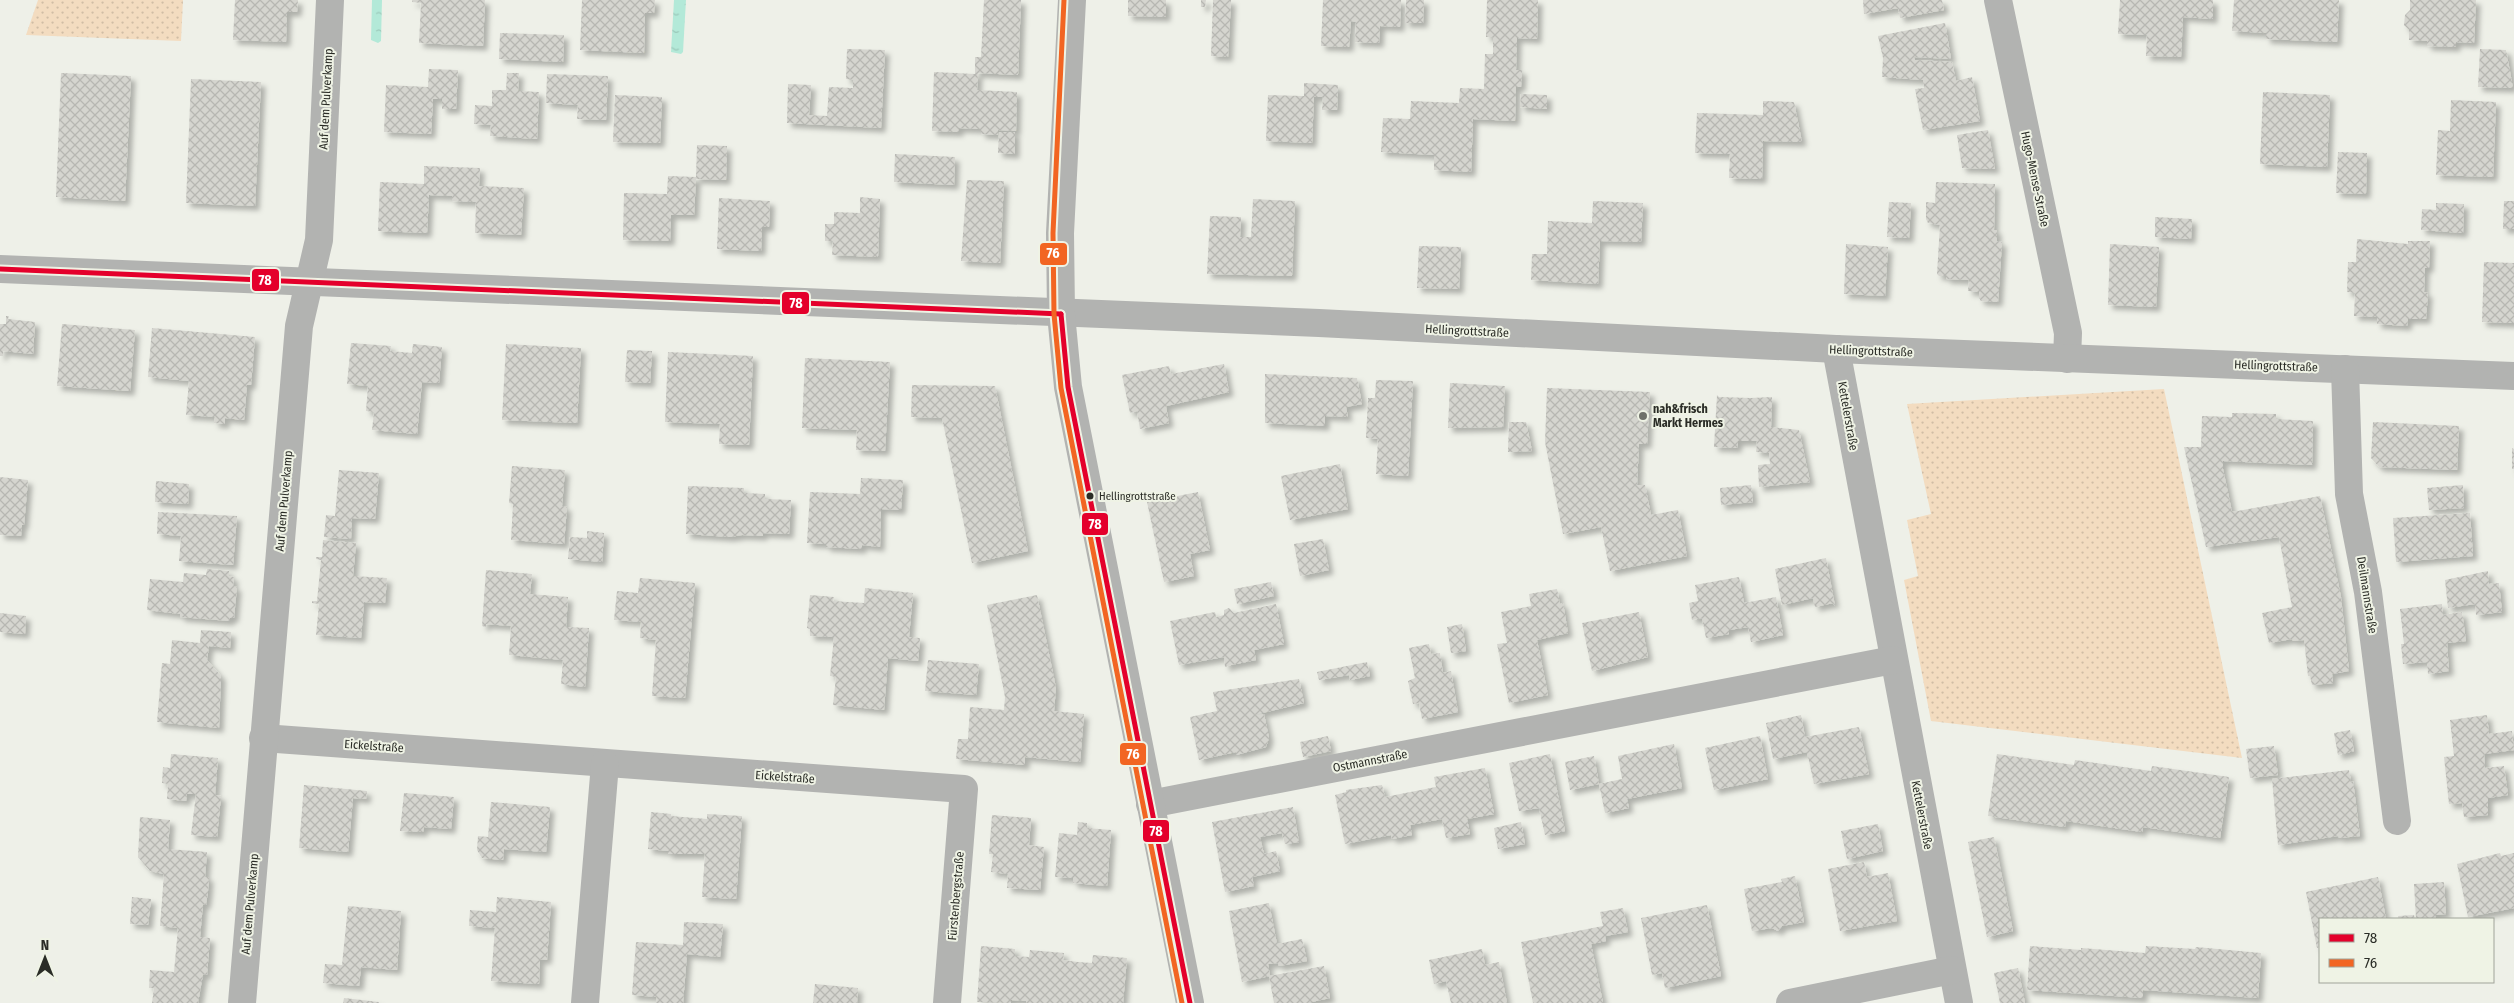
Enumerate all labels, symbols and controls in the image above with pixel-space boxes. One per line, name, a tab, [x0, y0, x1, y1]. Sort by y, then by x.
street label: Auf dem Pulverkamp	[316, 48, 336, 150]
street label: Hugo-Mense-Straße	[2018, 130, 2052, 228]
line badge: 76	[1039, 242, 1068, 266]
text: 76	[1046, 245, 1060, 262]
line badge: 78	[251, 268, 280, 292]
text: 78	[258, 272, 272, 289]
line badge: 78	[781, 291, 810, 315]
text: 78	[789, 295, 803, 312]
street label: Hellingrottstraße	[1425, 322, 1509, 340]
street label: Hellingrottstraße	[1829, 343, 1913, 359]
street label: Hellingrottstraße	[2234, 358, 2318, 374]
street label: Kettelerstraße	[1835, 380, 1861, 452]
place label: nah&frisch Markt Hermes	[1653, 402, 1724, 430]
marker: nah&frisch Markt Hermes	[1637, 410, 1649, 422]
street label: Auf dem Pulverkamp	[273, 450, 295, 552]
place label: Hellingrottstraße	[1099, 490, 1176, 503]
marker: Hellingrottstraße	[1085, 491, 1095, 501]
line badge: 78	[1081, 512, 1109, 536]
text: 78	[1088, 516, 1102, 533]
street label: Deilmannstraße	[2354, 555, 2380, 635]
street label: Eickelstraße	[344, 737, 404, 755]
line badge: 76	[1119, 742, 1147, 766]
text: 76	[1126, 746, 1140, 763]
street label: Ostmannstraße	[1332, 747, 1408, 775]
street label: Eickelstraße	[755, 768, 815, 786]
street label: Kettelerstraße	[1908, 779, 1936, 851]
line badge: 78	[1142, 819, 1170, 843]
text: 78	[1149, 823, 1163, 840]
street label: Fürstenbergstraße	[945, 851, 967, 941]
street label: Auf dem Pulverkamp	[239, 853, 261, 955]
legend	[2319, 918, 2494, 983]
text: 78	[2364, 929, 2377, 947]
north arrow	[20, 933, 70, 983]
text: N	[41, 937, 49, 954]
text: 76	[2364, 954, 2377, 972]

